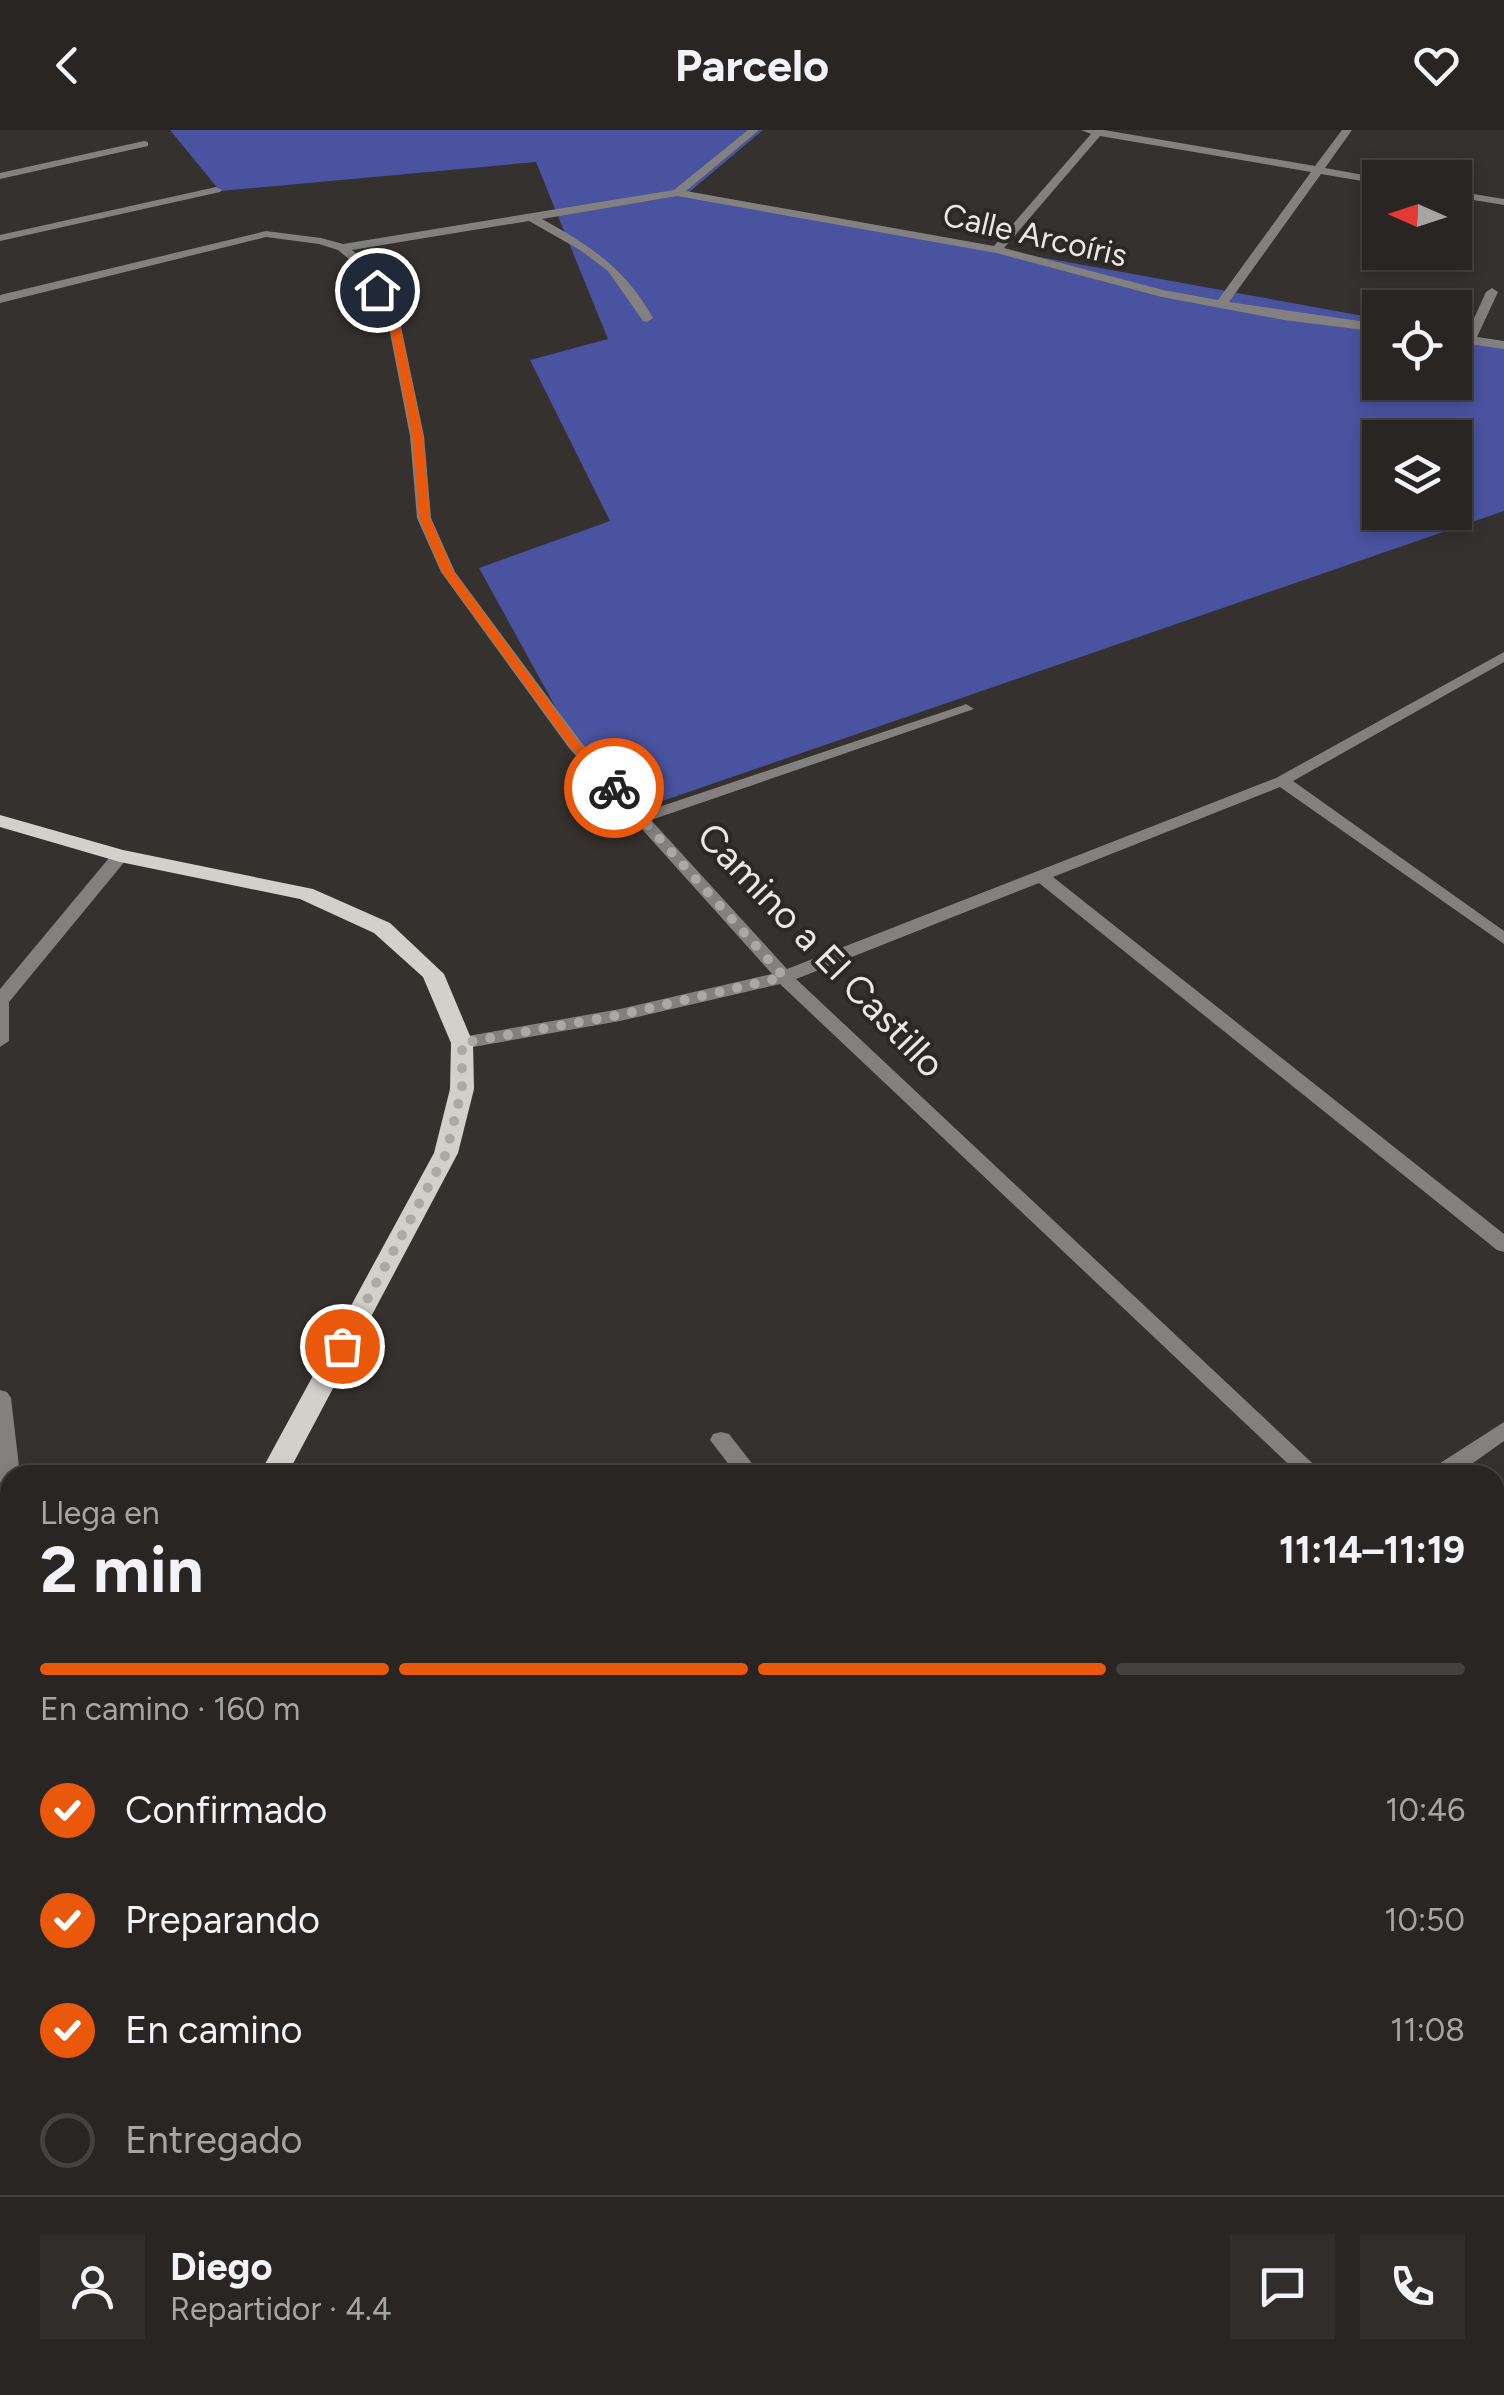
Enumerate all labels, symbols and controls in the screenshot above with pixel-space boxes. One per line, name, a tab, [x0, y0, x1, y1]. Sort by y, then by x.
icon: back	[40, 38, 95, 93]
text: Parcelo	[675, 38, 829, 92]
icon: heart	[1409, 38, 1464, 93]
north arrow	[1362, 160, 1472, 270]
map controls	[1362, 160, 1472, 530]
street label: Calle Arcoíris	[939, 195, 1131, 275]
pin	[335, 248, 420, 333]
icon: home	[350, 263, 405, 318]
button: locate	[1362, 290, 1472, 400]
button: layers	[1362, 420, 1472, 530]
courier	[564, 738, 664, 838]
icon: bike	[587, 761, 642, 816]
street label: Camino a El Castillo	[688, 813, 954, 1087]
pin	[300, 1304, 385, 1389]
icon: bag	[315, 1319, 370, 1374]
text: Llega en	[40, 1494, 160, 1532]
text: 11:14–11:19	[1279, 1527, 1465, 1573]
text: 2 min	[40, 1530, 204, 1608]
text: En camino · 160 m	[40, 1690, 300, 1728]
icon: check	[40, 1783, 95, 1838]
text: Confirmado	[125, 1787, 327, 1833]
text: 10:46	[1385, 1791, 1465, 1829]
icon: check	[40, 1893, 95, 1948]
text: Preparando	[125, 1897, 320, 1943]
text: 10:50	[1384, 1901, 1465, 1939]
icon: check	[40, 2003, 95, 2058]
text: En camino	[125, 2007, 302, 2053]
text: 11:08	[1390, 2011, 1465, 2049]
text: Entregado	[125, 2117, 303, 2163]
button: person	[40, 2234, 145, 2339]
button: chat	[1230, 2234, 1335, 2339]
button: phone	[1360, 2234, 1465, 2339]
text: Diego	[170, 2244, 273, 2290]
text: Repartidor · 4.4	[170, 2290, 392, 2328]

